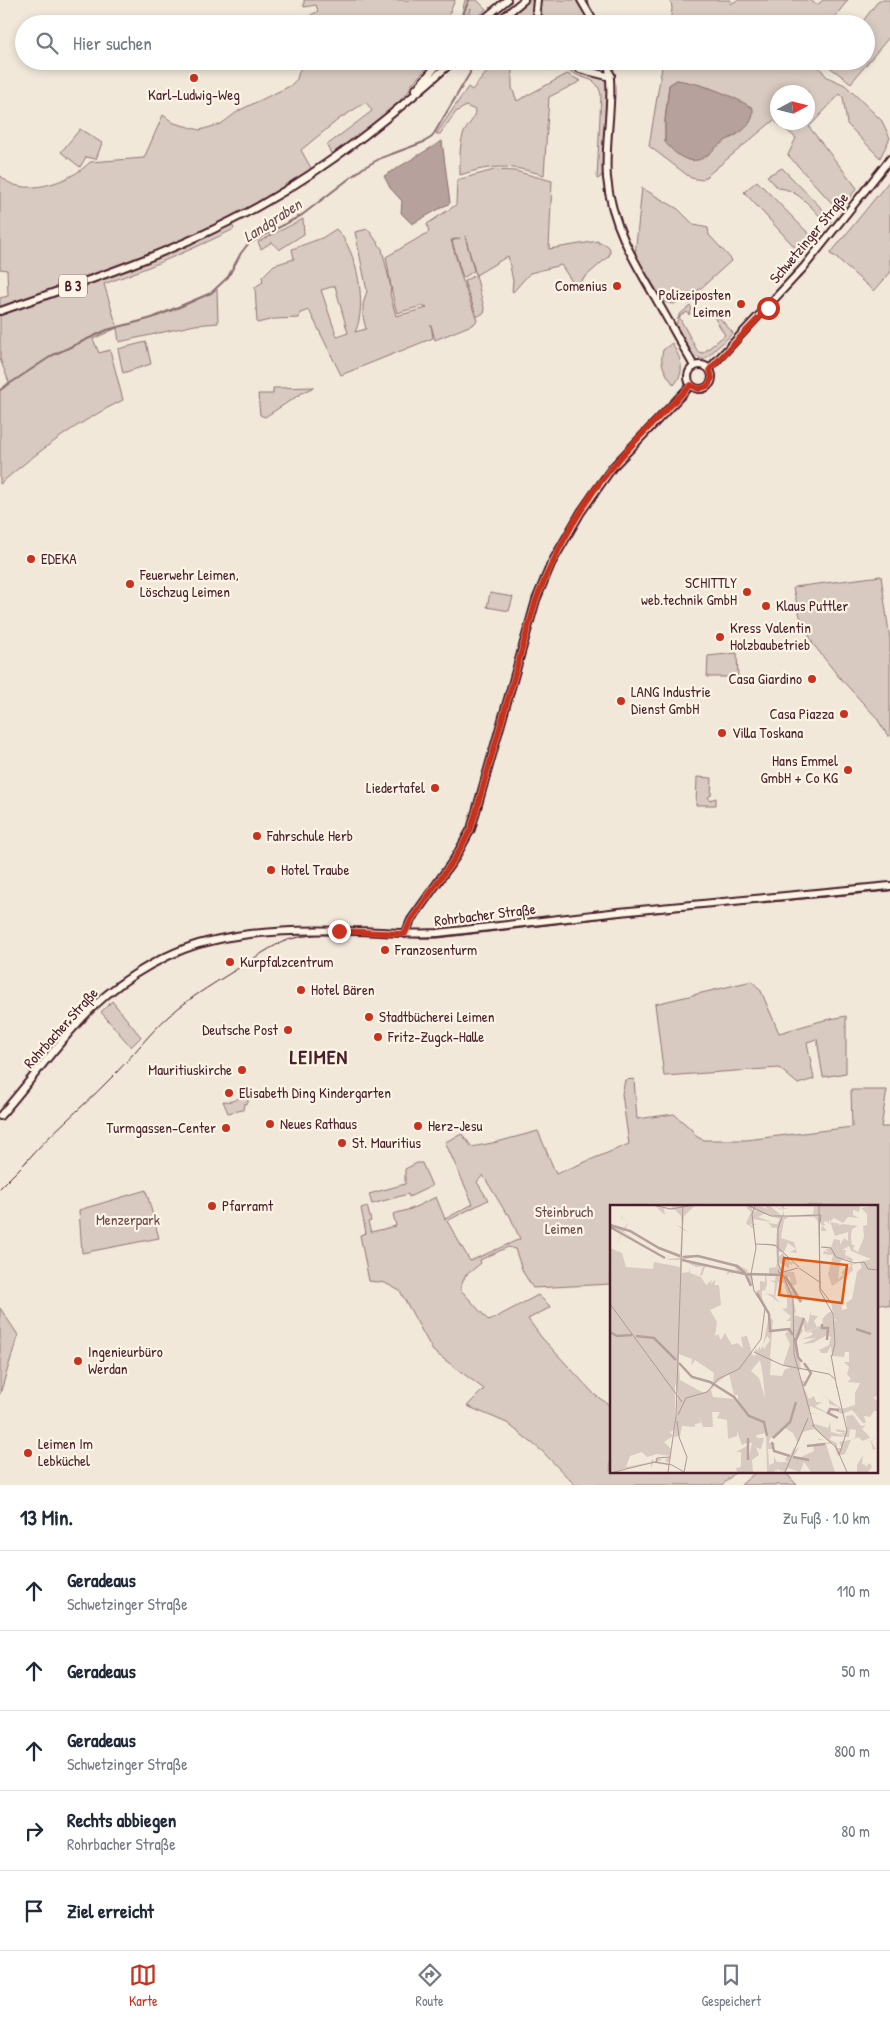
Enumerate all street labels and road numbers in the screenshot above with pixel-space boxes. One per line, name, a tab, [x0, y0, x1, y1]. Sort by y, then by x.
street label: Schwetzinger Straße	[764, 188, 853, 288]
road number: B 3	[59, 274, 87, 298]
street label: Rohrbacher Straße	[433, 898, 537, 931]
street label: Rohrbacher Straße	[19, 983, 103, 1073]

